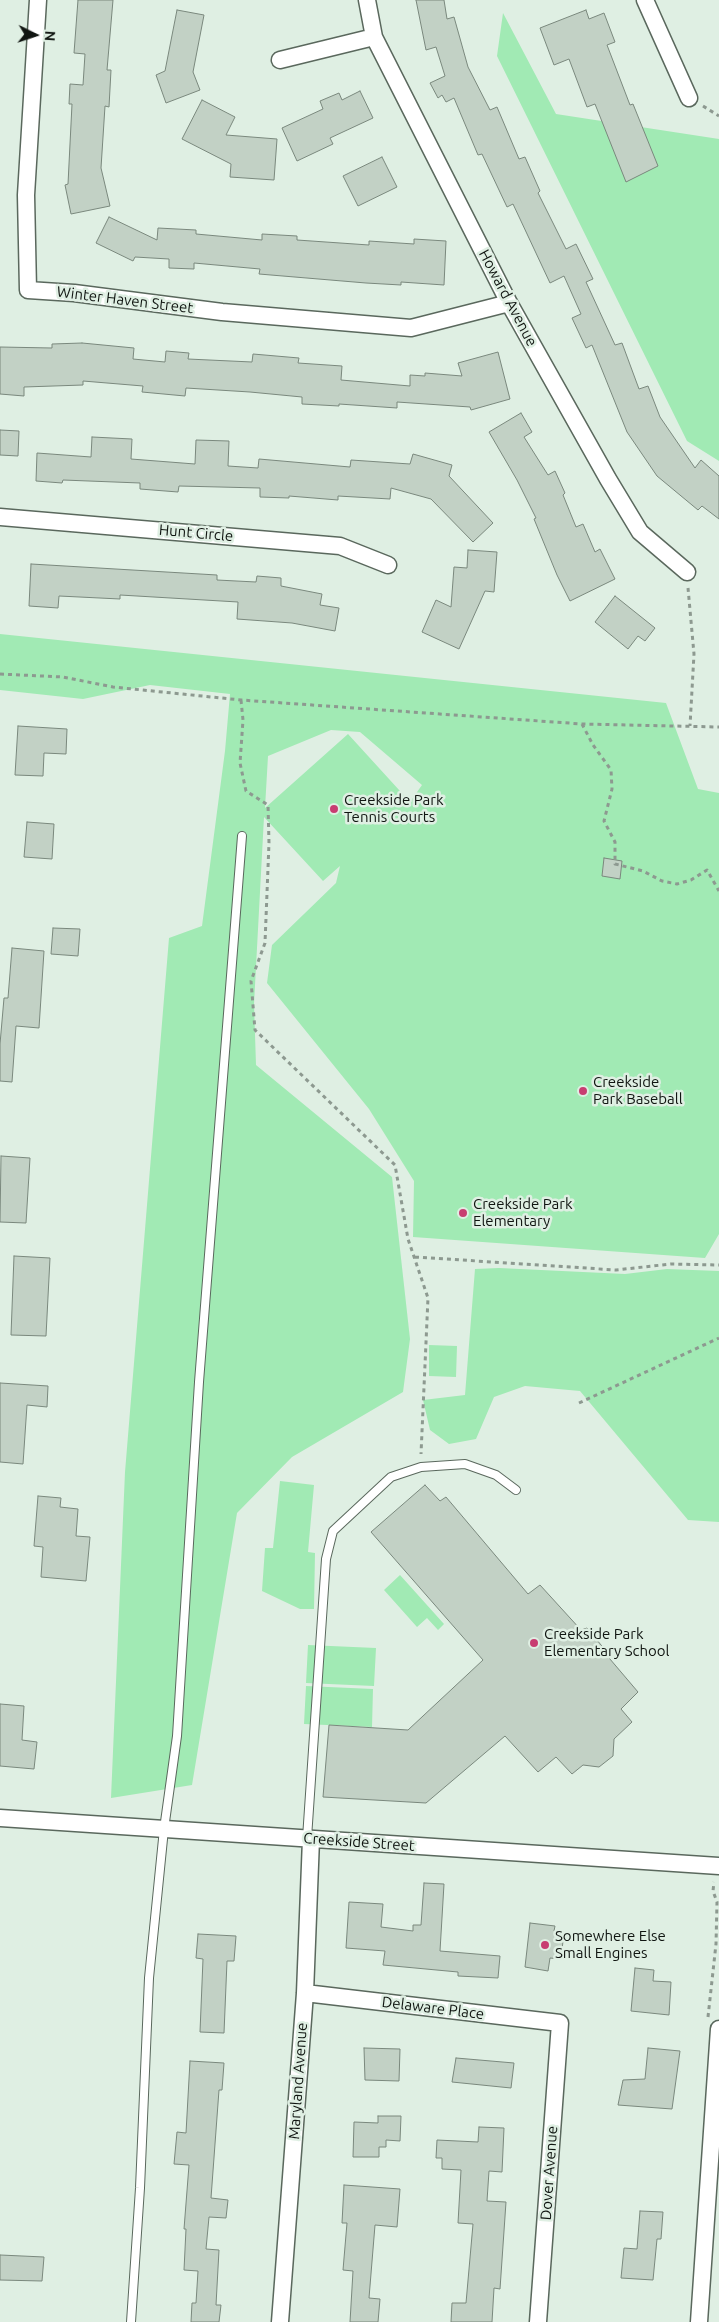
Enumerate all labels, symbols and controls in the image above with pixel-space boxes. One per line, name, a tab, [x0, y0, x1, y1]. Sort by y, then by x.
north arrow	[10, 10, 60, 60]
text: N	[42, 30, 58, 42]
street label: Howard Avenue	[475, 247, 541, 349]
street label: Winter Haven Street	[56, 283, 194, 317]
street label: Hunt Circle	[158, 521, 234, 545]
place label: Creekside Park Tennis Courts	[344, 791, 443, 826]
marker: Creekside Park Tennis Courts	[328, 803, 340, 815]
place label: Creekside Park Baseball	[593, 1073, 683, 1108]
marker: Creekside Park Baseball	[577, 1085, 589, 1097]
place label: Creekside Park Elementary	[473, 1195, 572, 1230]
marker: Creekside Park Elementary	[457, 1207, 469, 1219]
place label: Creekside Park Elementary School	[544, 1625, 670, 1660]
marker: Creekside Park Elementary School	[528, 1637, 540, 1649]
street label: Creekside Street	[303, 1829, 415, 1855]
place label: Somewhere Else Small Engines	[555, 1927, 666, 1962]
marker: Somewhere Else Small Engines	[539, 1939, 551, 1951]
street label: Delaware Place	[381, 1993, 485, 2023]
street label: Maryland Avenue	[285, 2022, 311, 2140]
street label: Dover Avenue	[537, 2125, 561, 2221]

